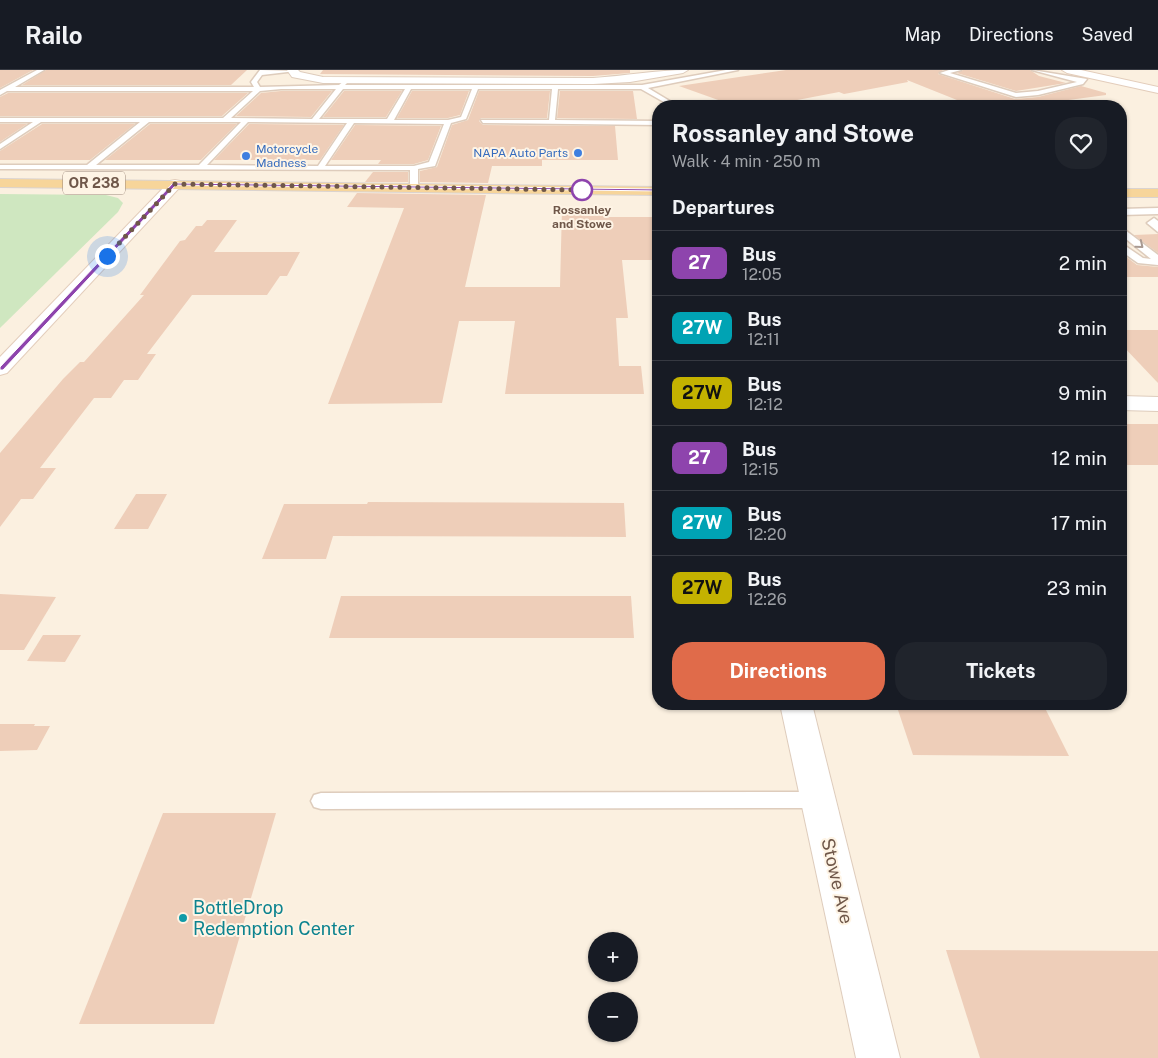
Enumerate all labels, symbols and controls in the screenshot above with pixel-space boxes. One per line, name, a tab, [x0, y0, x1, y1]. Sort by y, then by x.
text: Railo	[25, 21, 83, 49]
text: Map	[904, 24, 941, 45]
text: Directions	[969, 24, 1054, 45]
text: Saved	[1082, 24, 1133, 45]
button: heart	[1055, 117, 1107, 169]
text: Rossanley and Stowe	[672, 119, 914, 147]
place label: Motorcycle Madness	[256, 142, 318, 170]
place label: NAPA Auto Parts	[473, 146, 568, 160]
marker: NAPA Auto Parts	[572, 147, 584, 159]
marker: Motorcycle Madness	[240, 150, 252, 162]
text: Walk · 4 min · 250 m	[672, 152, 820, 171]
road number: OR 238	[63, 172, 125, 195]
marker: Rossanley and Stowe	[571, 179, 593, 201]
text: Departures	[672, 196, 775, 218]
place label: Rossanley and Stowe	[552, 203, 612, 231]
one-way arrow	[1134, 239, 1143, 248]
text: Bus	[742, 243, 776, 265]
your location	[95, 244, 120, 269]
text: 27	[688, 252, 711, 273]
text: 2 min	[1059, 252, 1107, 274]
text: 12:05	[742, 265, 782, 284]
text: Bus	[747, 308, 781, 330]
text: 27W	[682, 317, 722, 338]
text: 8 min	[1058, 317, 1107, 339]
text: 12:11	[747, 330, 780, 349]
text: Bus	[747, 373, 781, 395]
text: 27W	[682, 382, 722, 403]
text: 9 min	[1058, 382, 1107, 404]
text: 12:12	[747, 395, 783, 414]
text: Bus	[742, 438, 776, 460]
text: 27	[688, 447, 711, 468]
text: 12 min	[1051, 447, 1107, 469]
text: 12:15	[742, 460, 778, 479]
text: Bus	[747, 503, 781, 525]
text: 27W	[682, 512, 722, 533]
text: 17 min	[1051, 512, 1107, 534]
text: 12:20	[747, 525, 786, 544]
text: Bus	[747, 568, 781, 590]
text: 27W	[682, 577, 722, 598]
text: 23 min	[1047, 577, 1107, 599]
text: 12:26	[747, 590, 787, 609]
button: Directions	[672, 642, 885, 700]
button: Tickets	[895, 642, 1107, 700]
street label: Stowe Ave	[817, 836, 858, 926]
place label: BottleDrop Redemption Center	[193, 897, 355, 939]
marker: BottleDrop Redemption Center	[177, 912, 189, 924]
map controls	[588, 932, 638, 1042]
button: +	[588, 932, 638, 982]
button: −	[588, 992, 638, 1042]

